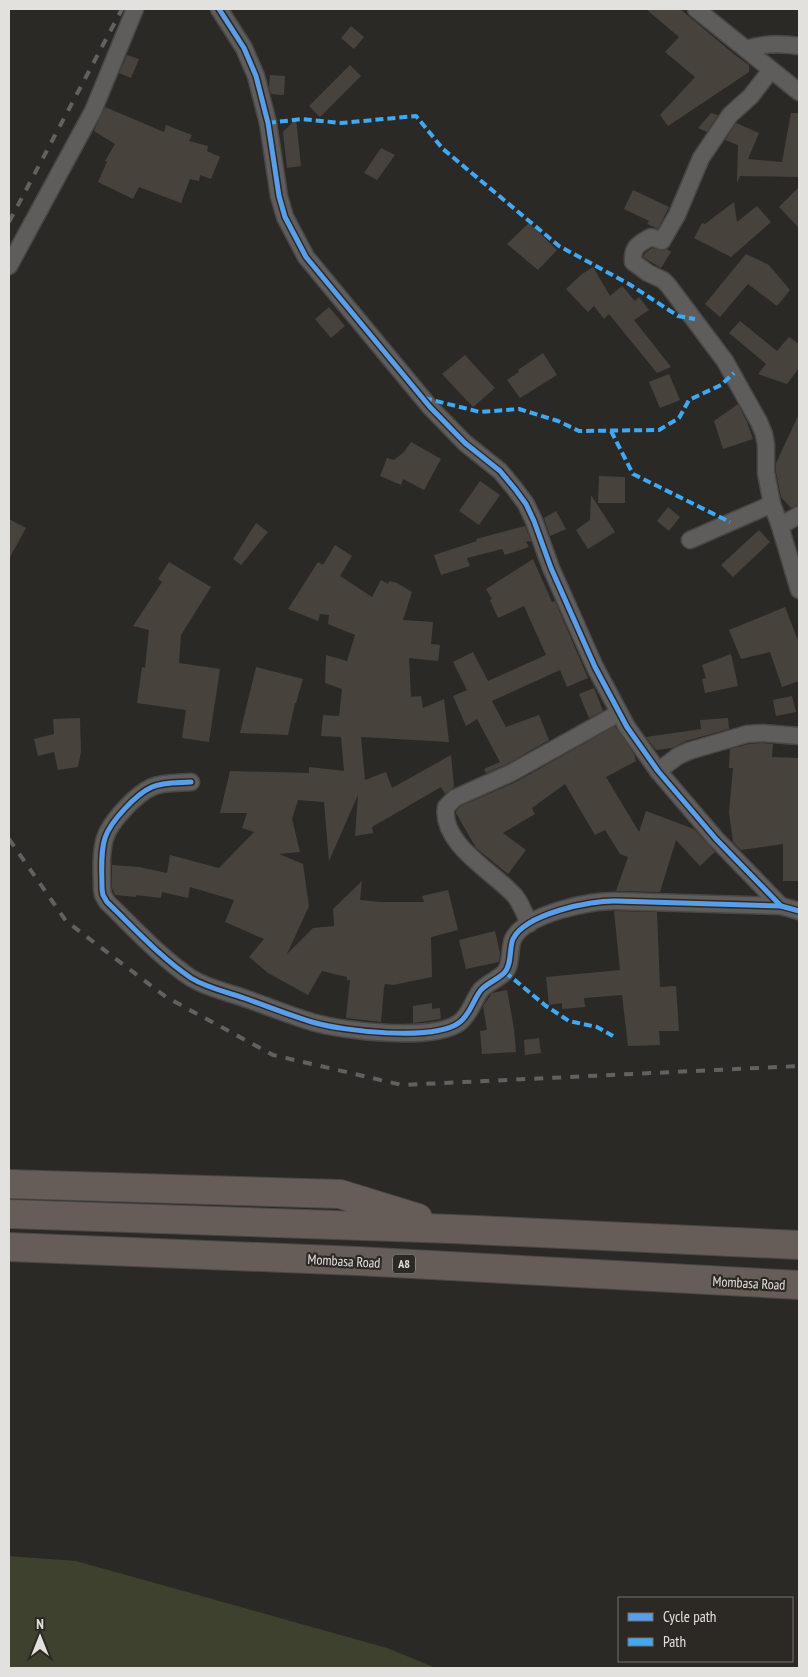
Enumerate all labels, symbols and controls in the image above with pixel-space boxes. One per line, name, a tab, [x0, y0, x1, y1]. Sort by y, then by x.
street label: Mombasa Road	[307, 1250, 381, 1272]
road number: A8	[393, 1254, 415, 1274]
street label: Mombasa Road	[712, 1272, 786, 1294]
legend	[618, 1597, 793, 1662]
text: Cycle path	[663, 1607, 716, 1626]
north arrow	[15, 1612, 65, 1662]
text: N	[36, 1615, 44, 1633]
text: Path	[663, 1632, 686, 1651]

